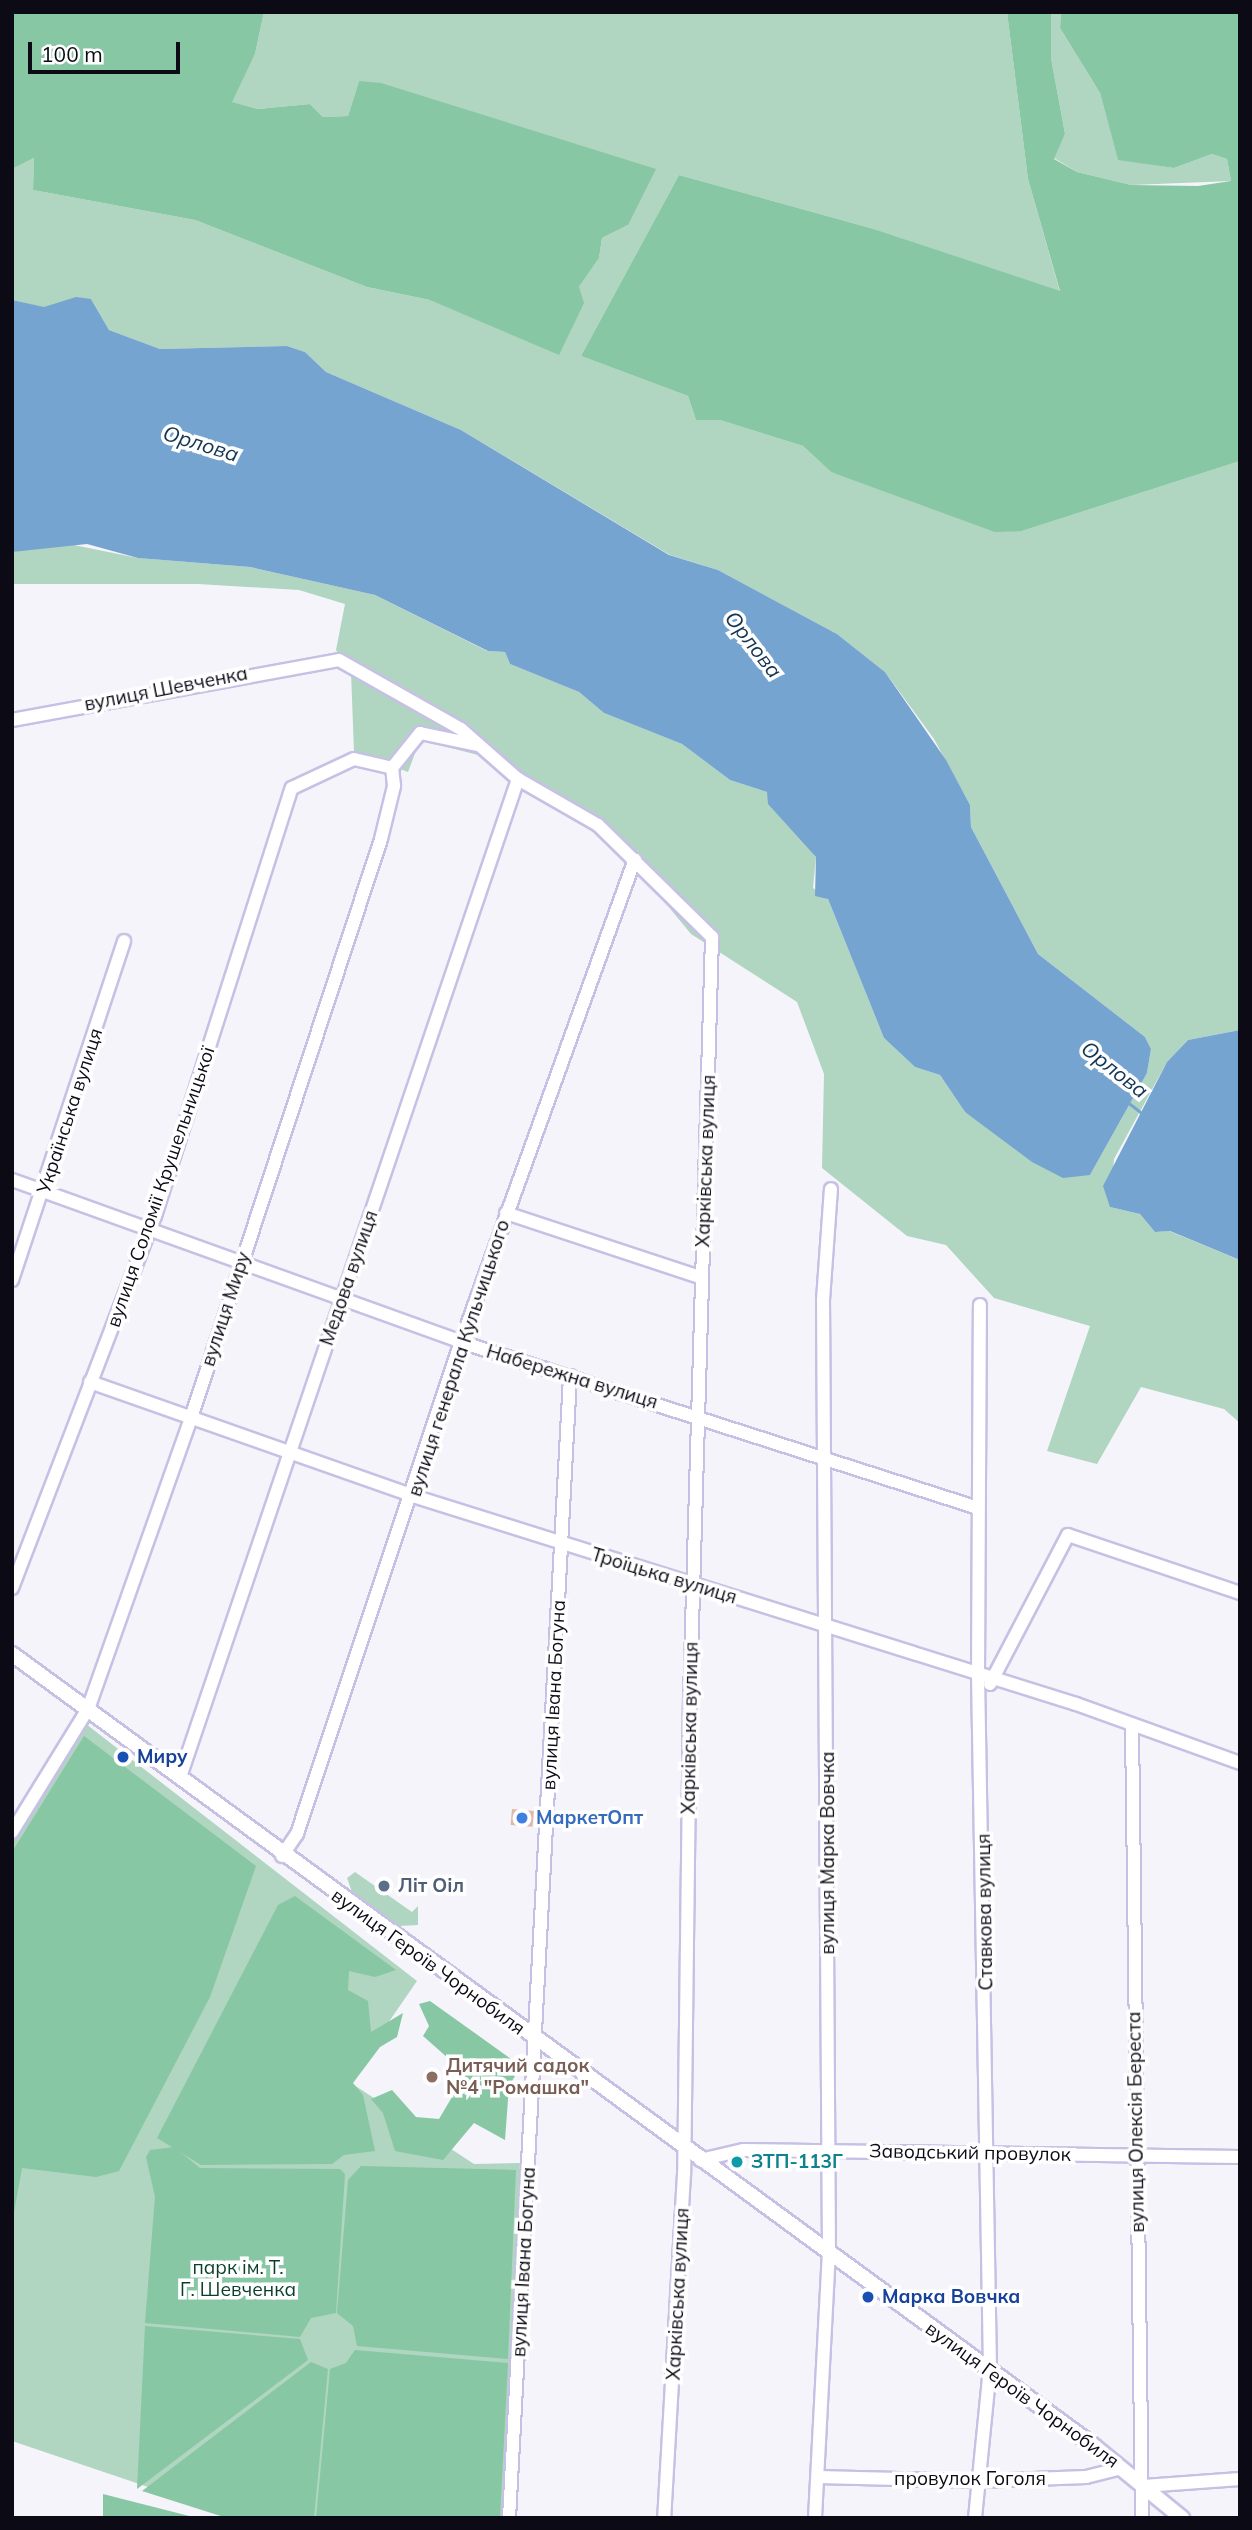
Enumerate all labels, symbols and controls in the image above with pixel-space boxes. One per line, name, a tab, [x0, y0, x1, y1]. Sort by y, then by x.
scale bar	[32, 28, 184, 72]
text: 100 m	[41, 41, 103, 67]
water label: Орлова	[160, 420, 242, 466]
water label: Орлова	[720, 606, 788, 682]
street label: вулиця Шевченка	[82, 662, 250, 716]
street label: Українська вулиця	[32, 1025, 108, 1197]
water label: Орлова	[1077, 1035, 1153, 1103]
street label: вулиця Соломії Крушельницької	[102, 1044, 220, 1330]
street label: Харківська вулиця	[692, 1074, 720, 1248]
street label: Медова вулиця	[315, 1207, 383, 1349]
street label: вулиця генерала Кульчицького	[403, 1217, 515, 1499]
street label: вулиця Миру	[197, 1249, 255, 1369]
street label: Набережна вулиця	[484, 1340, 660, 1414]
street label: Троїцька вулиця	[588, 1543, 740, 1609]
street label: вулиця Івана Богуна	[538, 1599, 570, 1791]
street label: Харківська вулиця	[677, 1641, 703, 1815]
place label: Миру	[137, 1746, 188, 1768]
marker: Миру	[115, 1749, 131, 1765]
street label: вулиця Марка Вовчка	[817, 1751, 839, 1955]
place label: МаркетОпт	[536, 1807, 643, 1829]
marker: МаркетОпт	[514, 1810, 530, 1826]
street label: Ставкова вулиця	[972, 1833, 998, 1991]
place label: Літ Оіл	[398, 1875, 464, 1897]
marker: Літ Оіл	[376, 1878, 392, 1894]
street label: вулиця Героїв Чорнобиля	[327, 1884, 529, 2040]
street label: вулиця Олексія Береста	[1123, 2011, 1149, 2233]
place label: Дитячий садок №4 "Ромашка"	[446, 2055, 589, 2099]
marker: Дитячий садок №4 "Ромашка"	[424, 2069, 440, 2085]
street label: Заводський провулок	[869, 2140, 1071, 2166]
place label: ЗТП-113Г	[751, 2151, 843, 2173]
marker: ЗТП-113Г	[729, 2154, 745, 2170]
street label: вулиця Івана Богуна	[508, 2166, 540, 2358]
street label: Харківська вулиця	[662, 2207, 694, 2381]
park label: парк ім. Т. Г. Шевченка	[180, 2257, 296, 2301]
place label: Марка Вовчка	[882, 2286, 1020, 2308]
marker: Марка Вовчка	[860, 2289, 876, 2305]
street label: вулиця Героїв Чорнобиля	[921, 2317, 1123, 2473]
street label: провулок Гоголя	[894, 2468, 1046, 2490]

